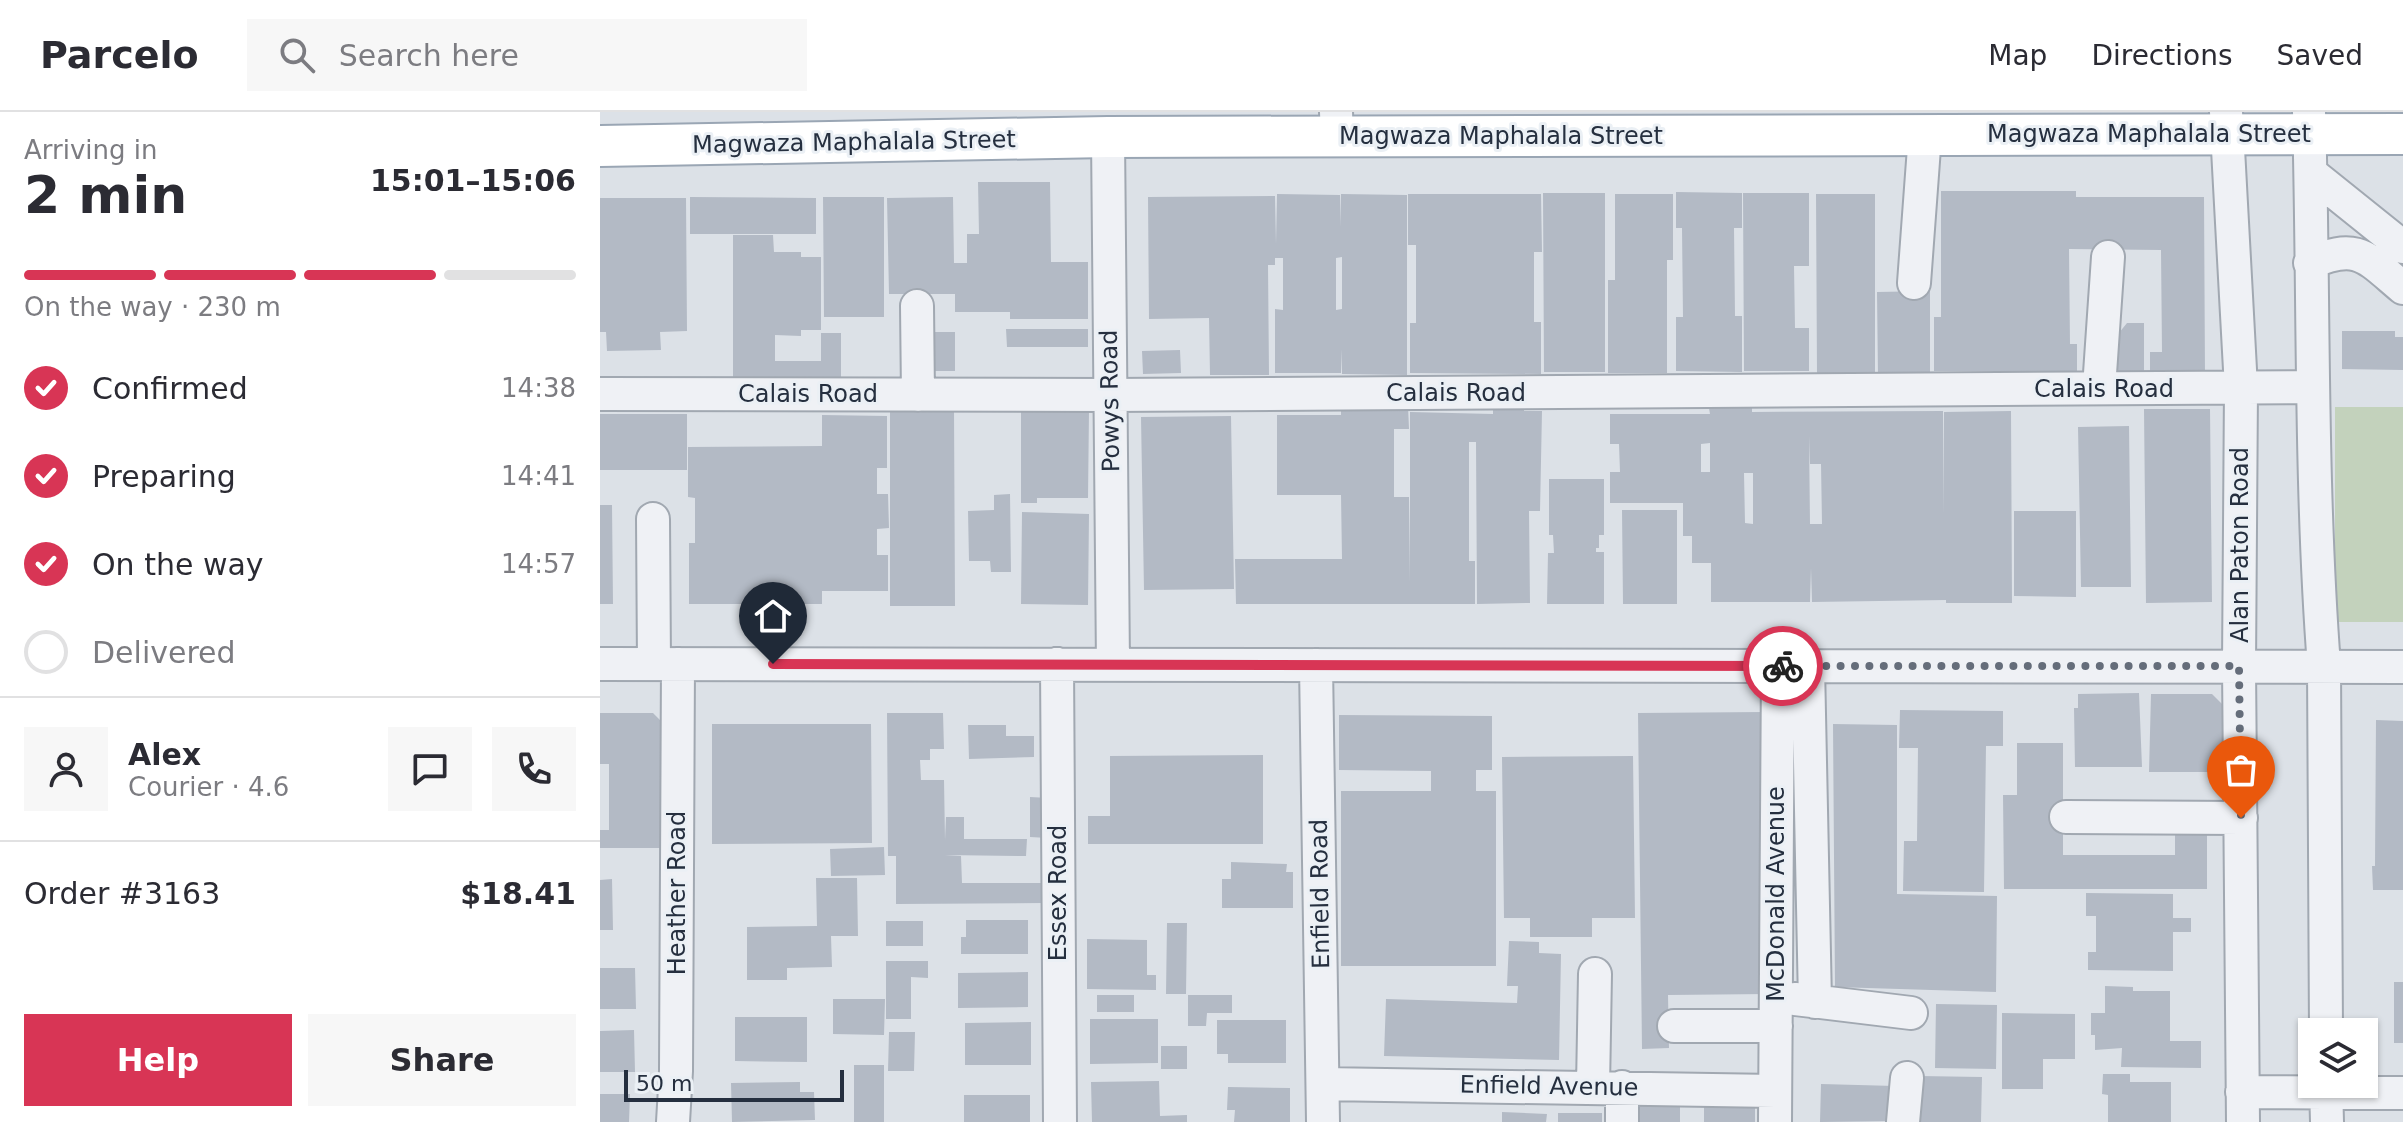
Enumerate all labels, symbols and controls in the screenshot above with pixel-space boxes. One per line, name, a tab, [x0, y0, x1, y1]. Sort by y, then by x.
search box	[247, 19, 807, 91]
text: Parcelo	[40, 33, 199, 77]
icon: search	[275, 33, 319, 77]
text: Search here	[339, 38, 519, 73]
text: Map	[1988, 39, 2047, 72]
text: Directions	[2091, 39, 2232, 72]
text: Saved	[2276, 39, 2363, 72]
street label: Magwaza Maphalala Street	[1987, 120, 2311, 148]
street label: Magwaza Maphalala Street	[1339, 122, 1663, 150]
street label: Magwaza Maphalala Street	[692, 125, 1016, 159]
text: Arriving in	[24, 135, 158, 165]
text: 15:01–15:06	[370, 163, 576, 198]
text: 2 min	[24, 165, 187, 225]
text: On the way · 230 m	[24, 292, 281, 322]
street label: Powys Road	[1095, 330, 1125, 472]
icon: check	[24, 366, 68, 410]
text: Confirmed	[92, 371, 248, 406]
text: 14:38	[501, 373, 576, 403]
street label: Calais Road	[2034, 375, 2174, 403]
street label: Calais Road	[1386, 379, 1526, 407]
street label: Calais Road	[738, 380, 878, 408]
street label: Alan Paton Road	[2226, 447, 2254, 643]
icon: check	[24, 454, 68, 498]
text: Preparing	[92, 459, 236, 494]
text: 14:41	[501, 461, 576, 491]
icon: check	[24, 542, 68, 586]
text: On the way	[92, 547, 264, 582]
text: 14:57	[501, 549, 576, 579]
pin	[739, 582, 807, 664]
icon: home	[751, 594, 795, 638]
courier	[1743, 626, 1823, 706]
text: Delivered	[92, 635, 236, 670]
icon: bike	[1761, 644, 1805, 688]
button: person	[24, 727, 108, 811]
button: chat	[388, 727, 472, 811]
button: phone	[492, 727, 576, 811]
pin	[2207, 736, 2275, 818]
text: Alex	[128, 737, 201, 772]
icon: bag	[2219, 748, 2263, 792]
text: Courier · 4.6	[128, 772, 289, 802]
street label: McDonald Avenue	[1762, 786, 1790, 1002]
street label: Heather Road	[663, 811, 691, 975]
street label: Enfield Road	[1305, 819, 1335, 969]
street label: Essex Road	[1044, 825, 1072, 961]
text: Order #3163	[24, 876, 220, 911]
text: $18.41	[460, 876, 576, 911]
button: Help	[24, 1014, 292, 1106]
button: Share	[308, 1014, 576, 1106]
map controls	[2298, 1018, 2378, 1098]
button: layers	[2298, 1018, 2378, 1098]
scale bar	[624, 1066, 844, 1102]
street label: Enfield Avenue	[1459, 1070, 1639, 1102]
text: 50 m	[636, 1071, 692, 1096]

